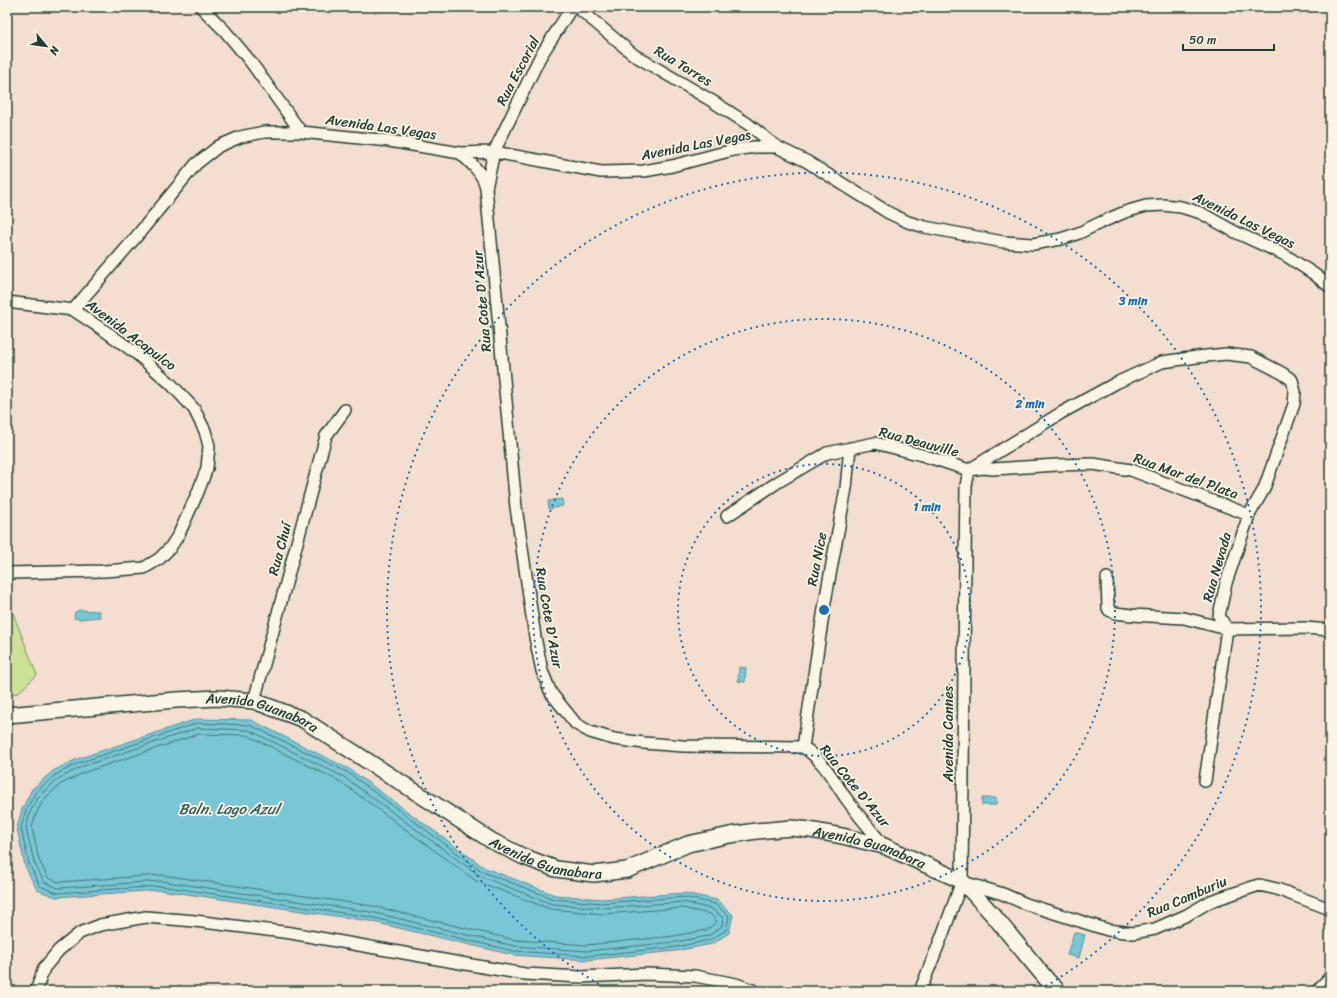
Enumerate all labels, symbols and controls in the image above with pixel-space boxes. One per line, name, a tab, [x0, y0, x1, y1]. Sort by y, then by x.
north arrow	[26, 26, 66, 66]
scale bar	[1183, 26, 1274, 52]
text: 50 m	[1189, 29, 1216, 51]
street label: Rua Escorial	[489, 31, 547, 110]
street label: Rua Torres	[649, 39, 717, 93]
text: N	[44, 42, 65, 59]
street label: Avenida Las Vegas	[323, 107, 438, 147]
street label: Avenida Las Vegas	[638, 122, 753, 168]
street label: Avenida Las Vegas	[1188, 184, 1300, 256]
street label: Rua Cote D'Azur	[465, 248, 499, 353]
text: 3 min	[1118, 290, 1148, 312]
street label: Avenida Acapulco	[79, 292, 182, 378]
text: 2 min	[1014, 393, 1045, 415]
street label: Rua Deauville	[876, 419, 962, 465]
street label: Rua Mar del Plata	[1130, 445, 1242, 507]
text: 1 min	[913, 496, 941, 518]
street label: Rua Chuí	[261, 518, 300, 578]
street label: Rua Nevada	[1195, 528, 1239, 605]
street label: Rua Nice	[800, 530, 834, 588]
street label: Rua Cote D'Azur	[528, 566, 570, 672]
centre of rings	[817, 603, 831, 617]
street label: Avenida Guanabara	[204, 685, 324, 740]
street label: Avenida Cannes	[936, 686, 961, 783]
street label: Rua Cote D'Azur	[813, 738, 898, 834]
water label: Baln. Lago Azul	[179, 796, 283, 822]
street label: Avenida Guanabara	[810, 818, 931, 876]
street label: Avenida Guanabara	[484, 829, 604, 887]
street label: Rua Camburiu	[1143, 869, 1232, 925]

